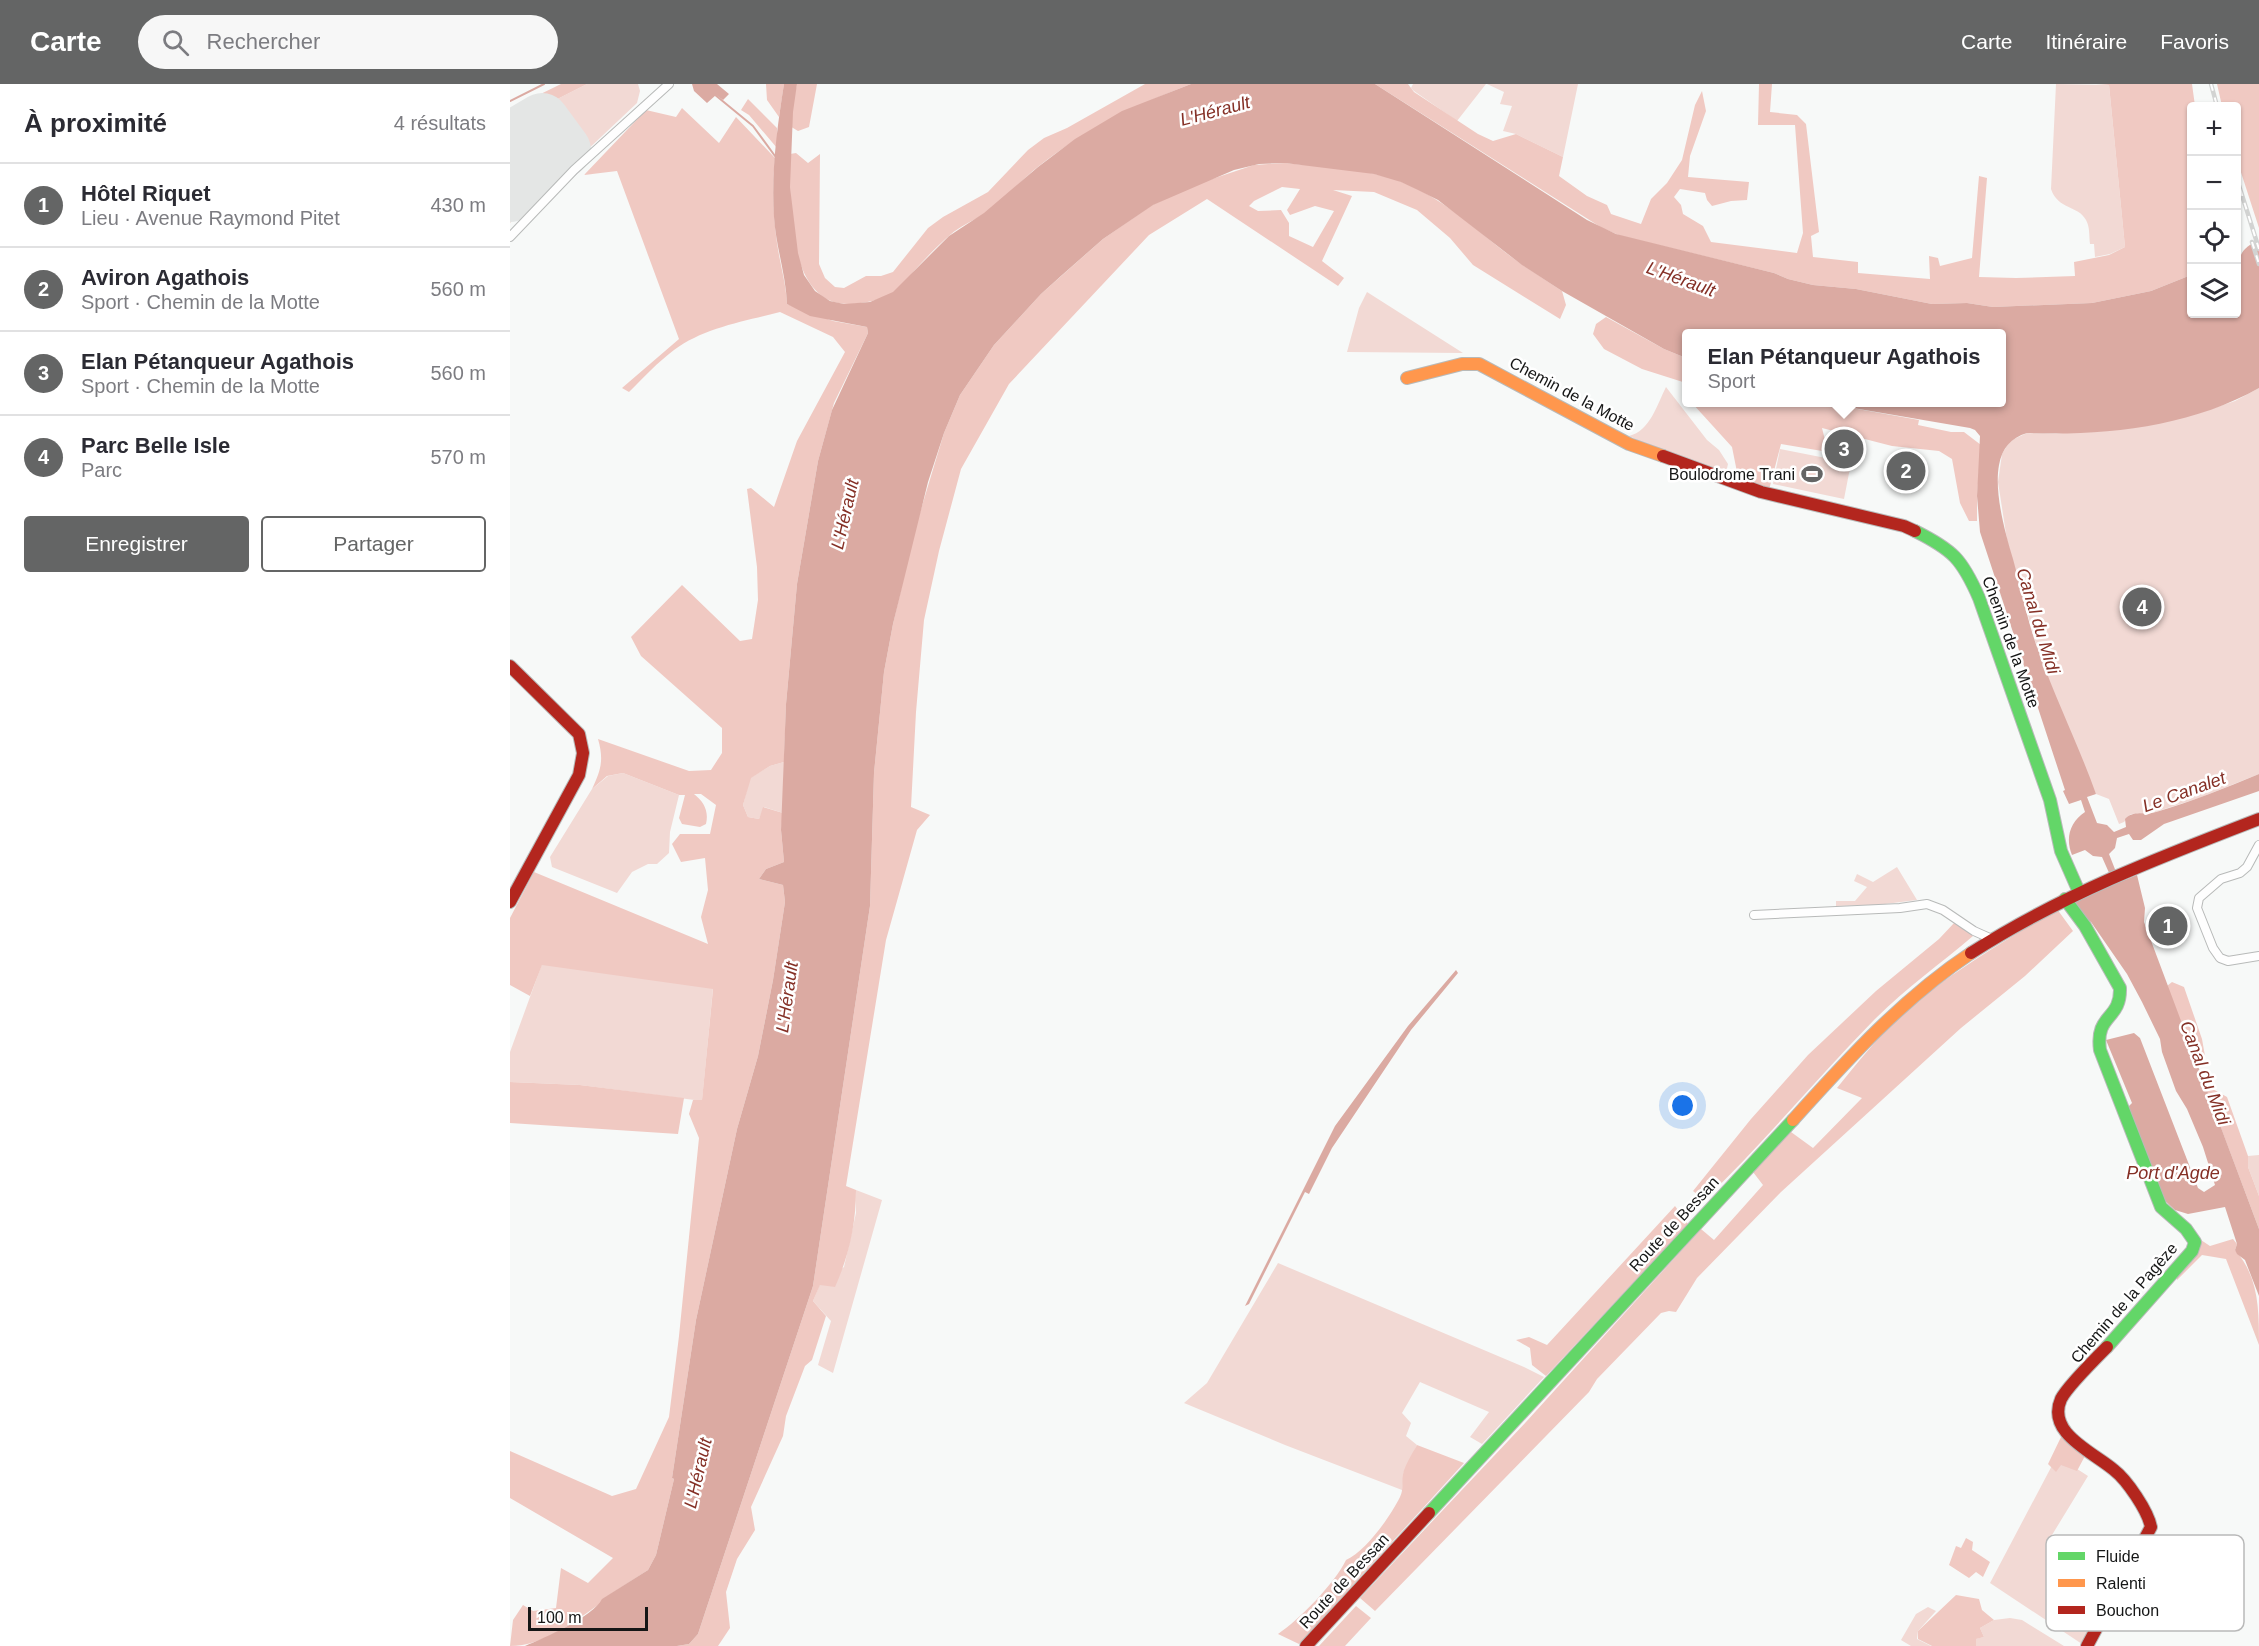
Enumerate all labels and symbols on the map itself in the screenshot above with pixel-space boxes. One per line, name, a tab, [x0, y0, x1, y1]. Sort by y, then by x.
water label: L'Hérault	[1178, 92, 1253, 130]
water label: L'Hérault	[1644, 257, 1719, 301]
street label: Chemin de la Motte	[1507, 354, 1637, 434]
pin: 3	[1824, 426, 1864, 472]
pin: 2	[1886, 448, 1926, 494]
sports icon: Boulodrome Trani	[1800, 462, 1824, 486]
place label: Boulodrome Trani	[1669, 466, 1795, 483]
water label: L'Hérault	[827, 476, 863, 551]
water label: Canal du Midi	[2012, 565, 2064, 678]
street label: Chemin de la Motte	[1979, 574, 2043, 710]
pin: 4	[2122, 584, 2162, 630]
water label: Le Canalet	[2140, 767, 2229, 816]
pin: 1	[2148, 904, 2188, 948]
water label: L'Hérault	[772, 959, 802, 1034]
water label: Canal du Midi	[2176, 1018, 2234, 1129]
your location	[1668, 1091, 1697, 1120]
water label: Port d'Agde	[2126, 1163, 2220, 1183]
street label: Route de Bessan	[1626, 1173, 1722, 1275]
street label: Chemin de la Pagèze	[2067, 1240, 2181, 1366]
water label: L'Hérault	[680, 1435, 716, 1510]
street label: Route de Bessan	[1296, 1530, 1392, 1632]
legend	[2046, 1535, 2244, 1631]
text: Fluide	[2096, 1548, 2140, 1565]
text: Ralenti	[2096, 1575, 2146, 1592]
text: Bouchon	[2096, 1602, 2159, 1619]
scale bar	[528, 1604, 648, 1632]

